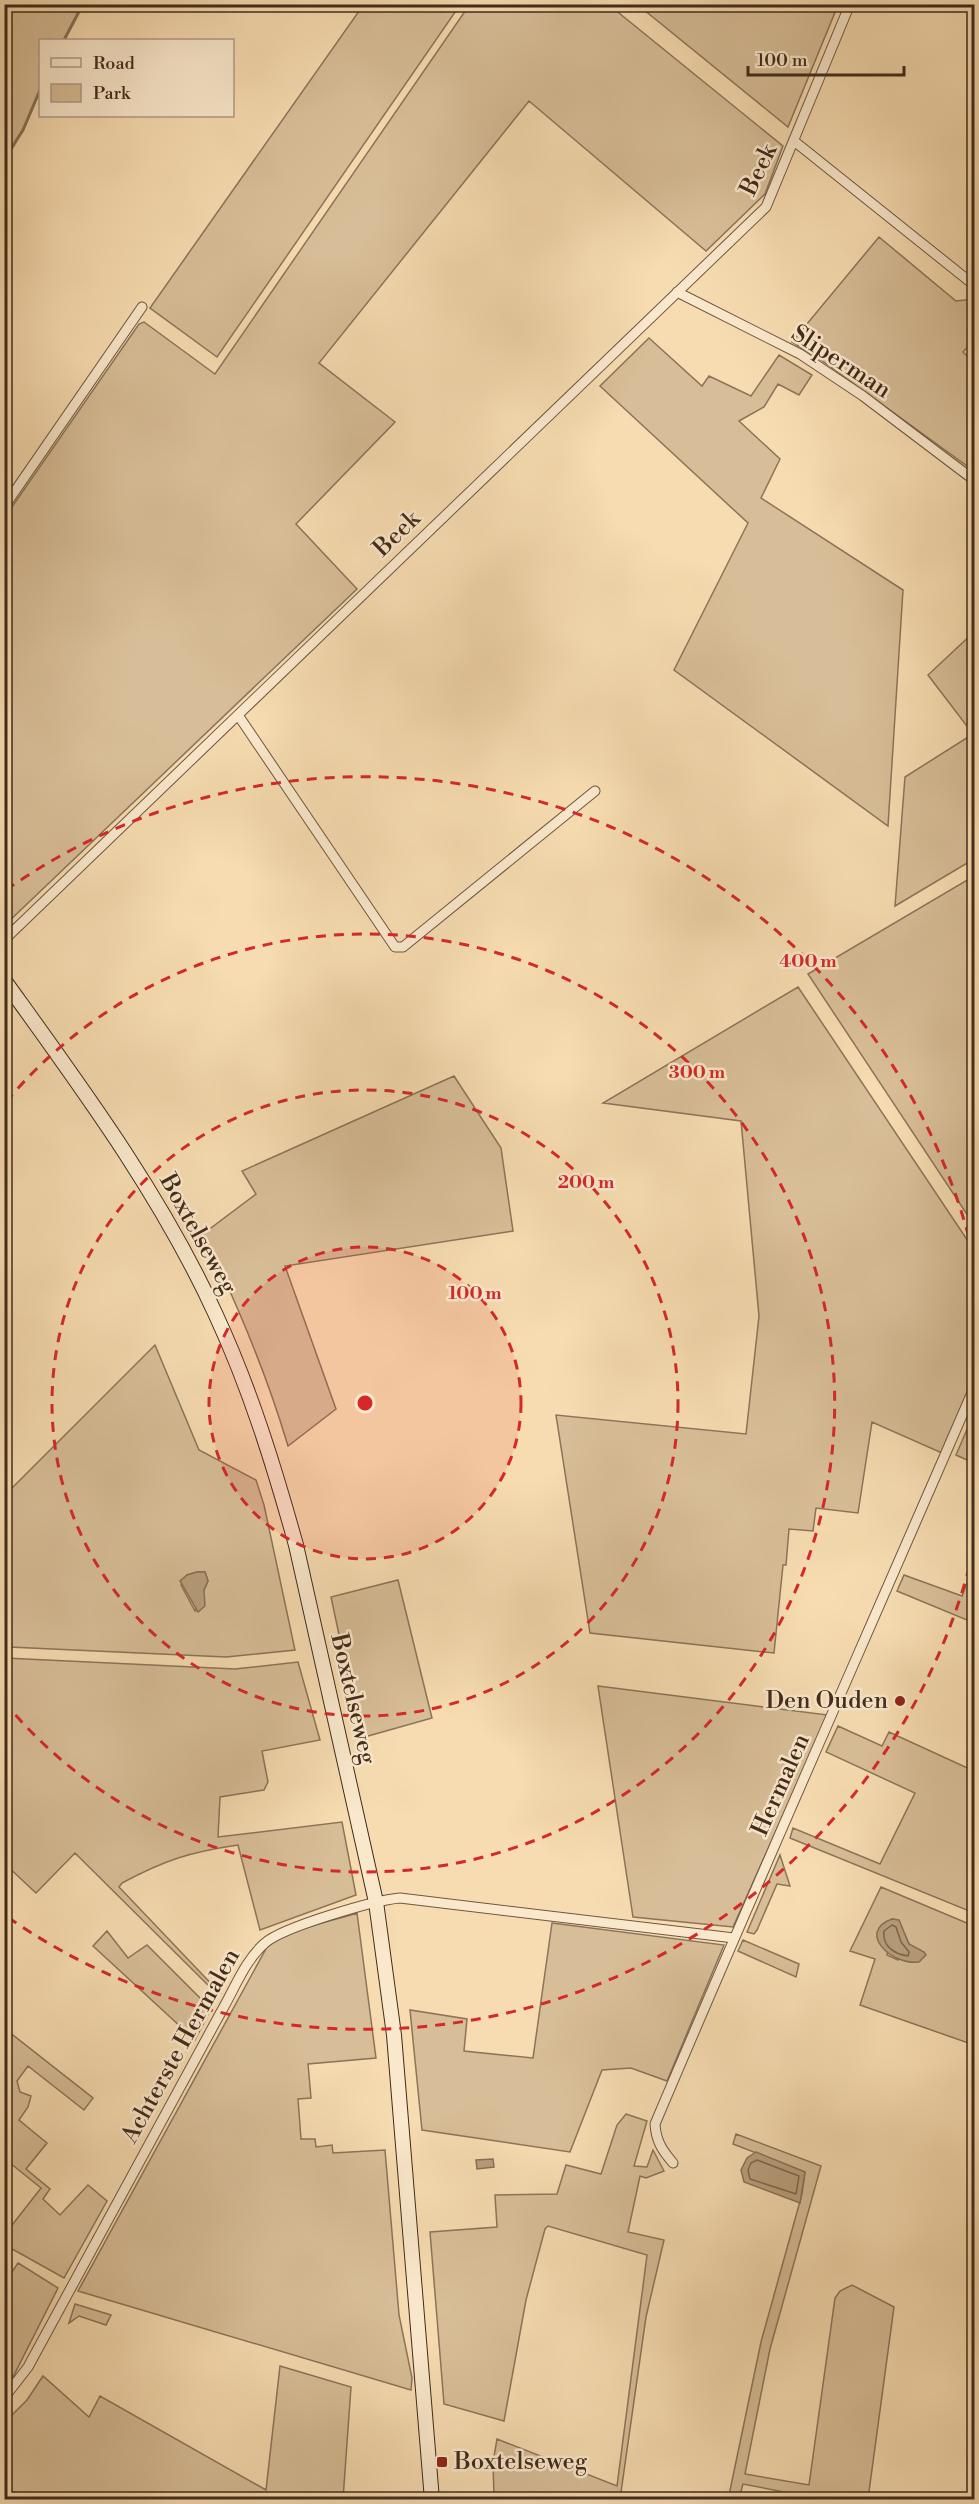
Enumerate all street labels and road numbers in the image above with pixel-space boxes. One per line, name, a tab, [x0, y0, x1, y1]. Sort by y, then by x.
street label: Beek	[733, 138, 785, 202]
street label: Sliperman	[785, 319, 897, 405]
street label: Beek	[367, 504, 428, 564]
street label: Boxtelseweg	[152, 1168, 244, 1300]
street label: Boxtelseweg	[323, 1630, 383, 1768]
street label: Hermalen	[745, 1729, 817, 1841]
street label: Achterste Hermalen	[115, 1943, 247, 2149]

